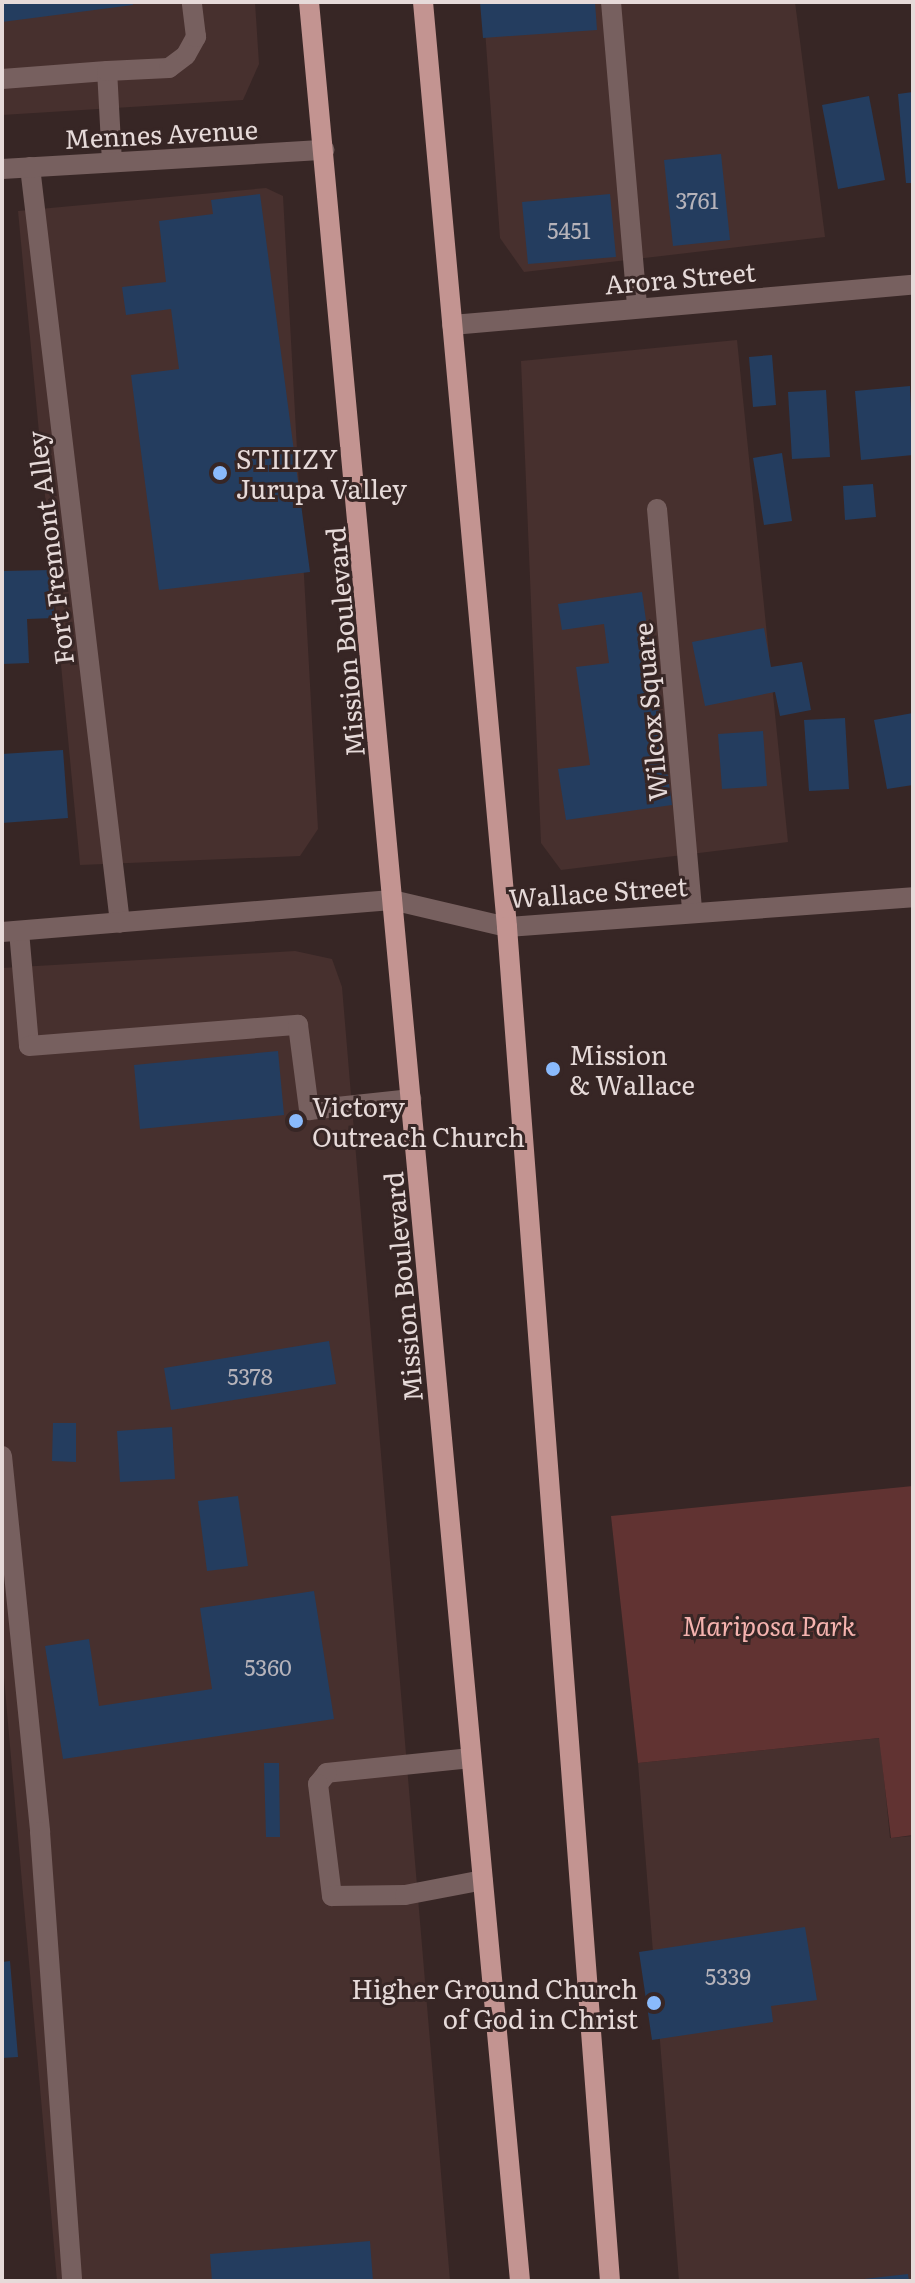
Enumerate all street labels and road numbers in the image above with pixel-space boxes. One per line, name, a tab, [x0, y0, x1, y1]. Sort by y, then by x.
street label: Mennes Avenue	[63, 112, 259, 154]
street label: Arora Street	[603, 255, 757, 299]
street label: Fort Fremont Alley	[19, 429, 79, 667]
street label: Mission Boulevard	[318, 526, 370, 758]
street label: Wilcox Square	[626, 621, 672, 803]
street label: Wallace Street	[508, 869, 688, 913]
street label: Mission Boulevard	[376, 1171, 428, 1403]

